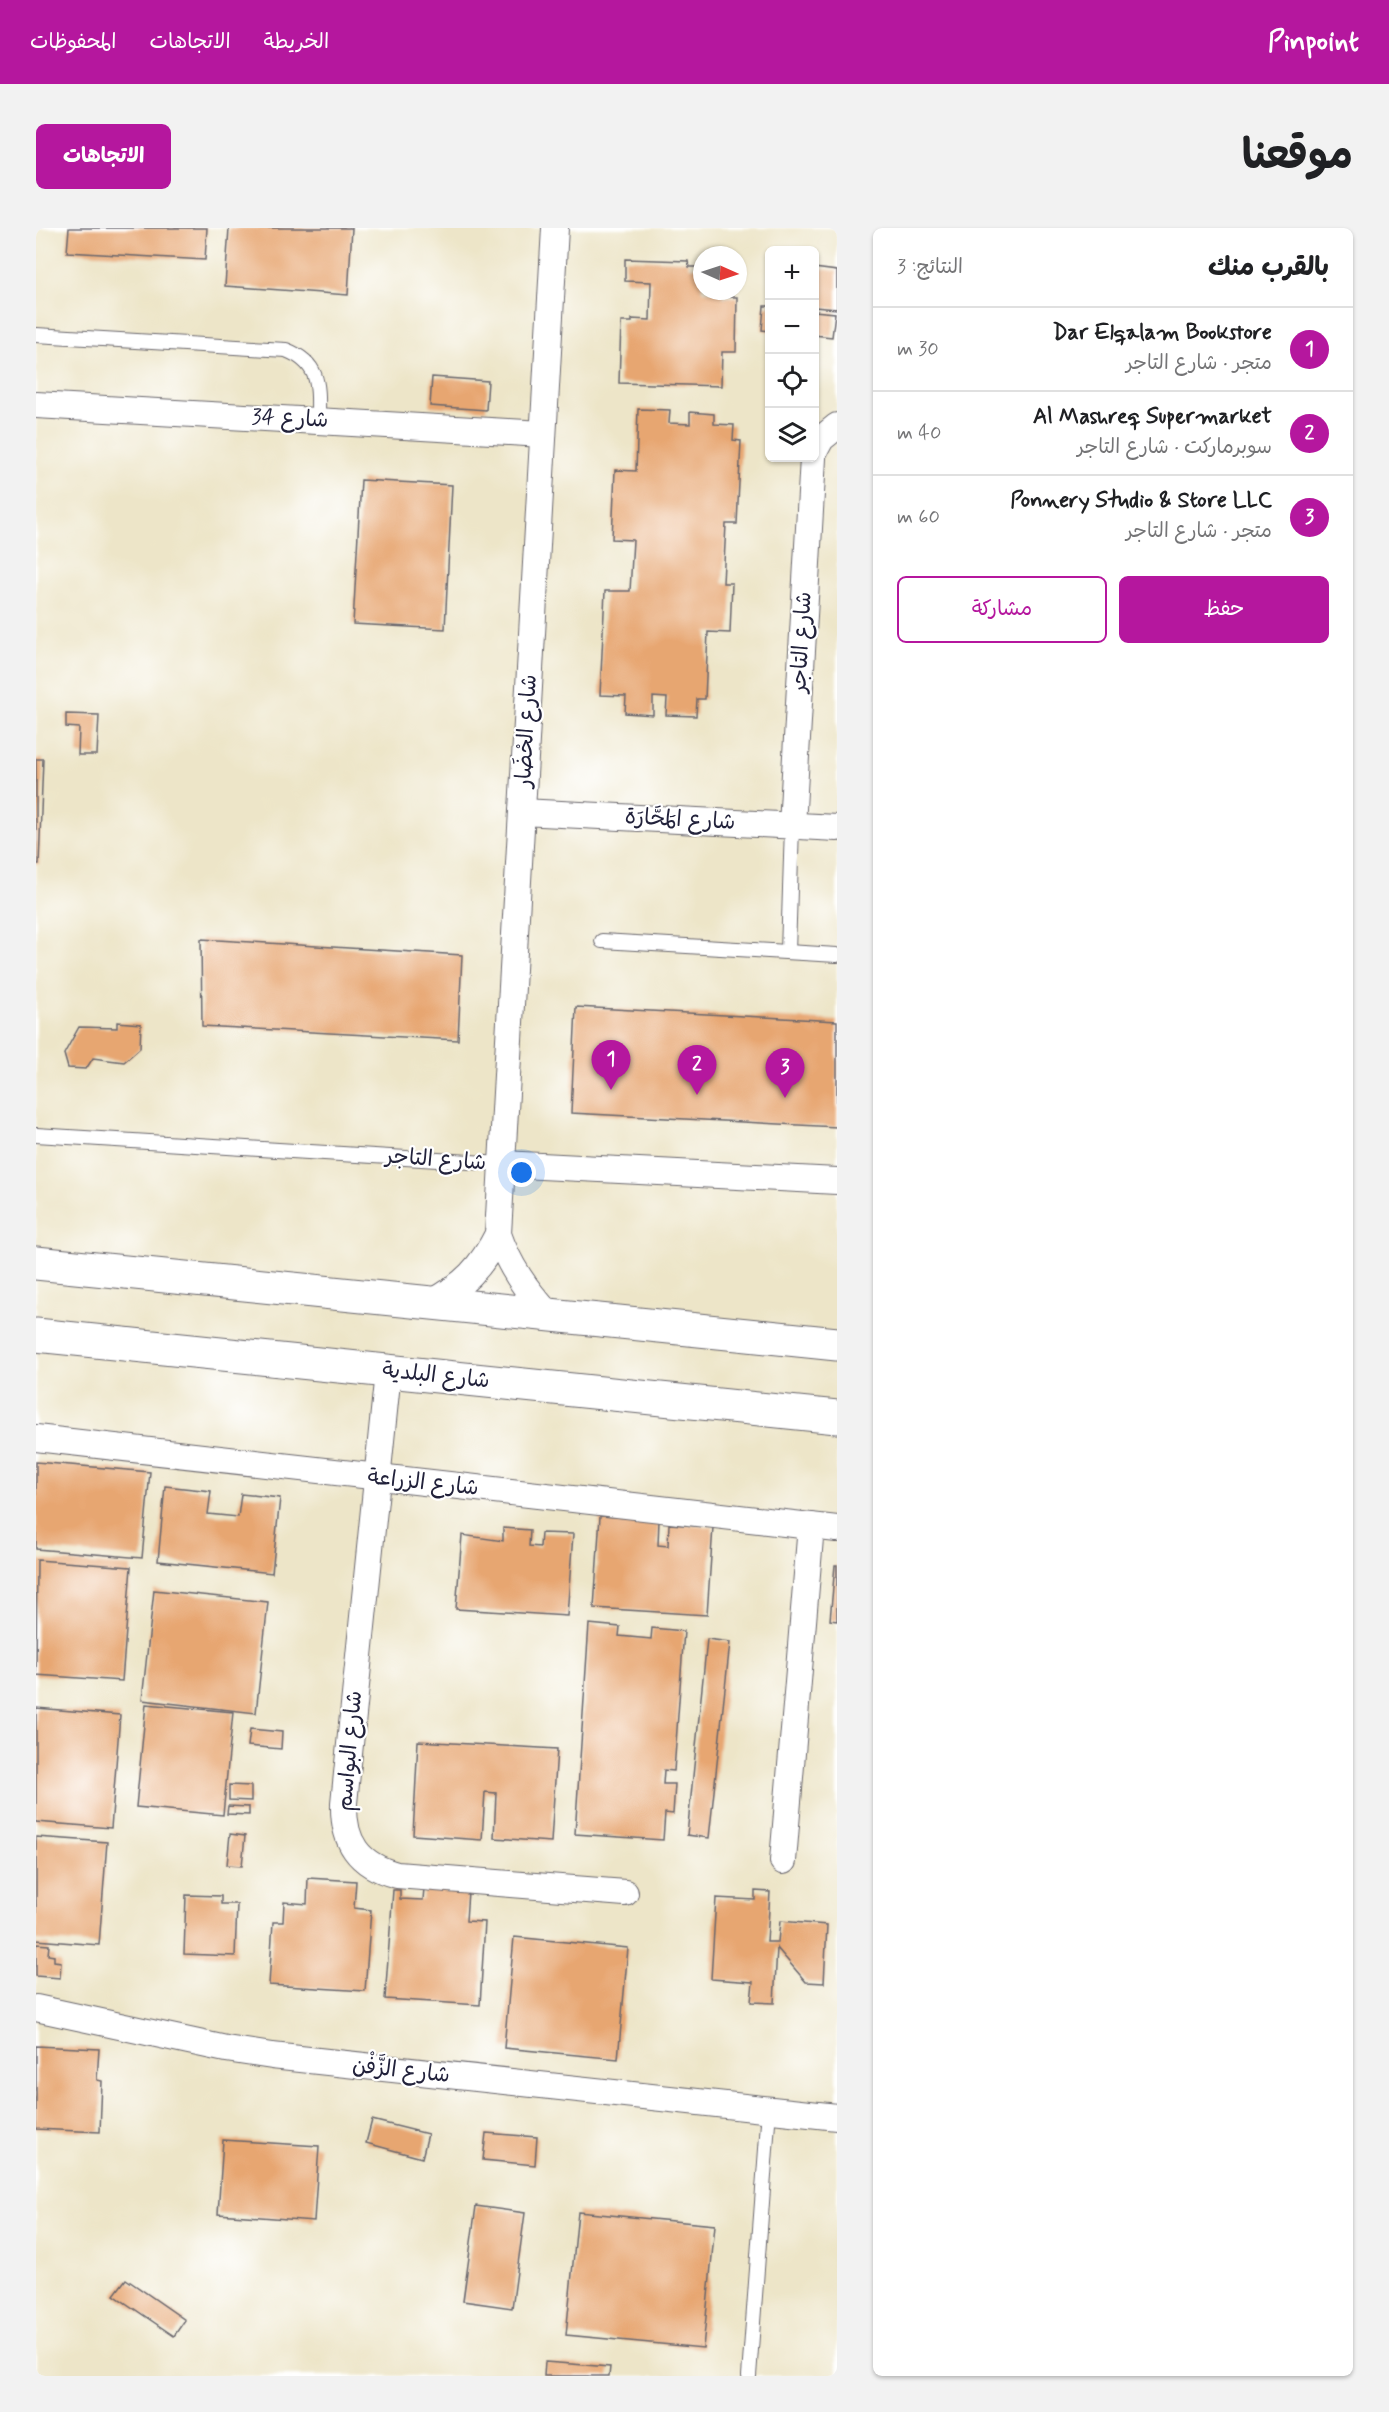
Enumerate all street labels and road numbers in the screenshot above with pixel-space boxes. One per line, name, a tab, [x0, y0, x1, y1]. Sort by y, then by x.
street label: شارع 34	[251, 403, 329, 435]
street label: شارع التاجر	[785, 591, 819, 695]
street label: شارع الحْضَار	[509, 674, 544, 790]
street label: شارع المَحَّارَة	[624, 802, 736, 837]
street label: شارع التاجر	[383, 1142, 487, 1177]
street label: شارع البلدية	[381, 1356, 491, 1396]
street label: شارع الزراعة	[366, 1463, 480, 1503]
street label: شارع البواسم	[331, 1690, 370, 1812]
street label: شارع الزَّفْن	[351, 2049, 451, 2090]

